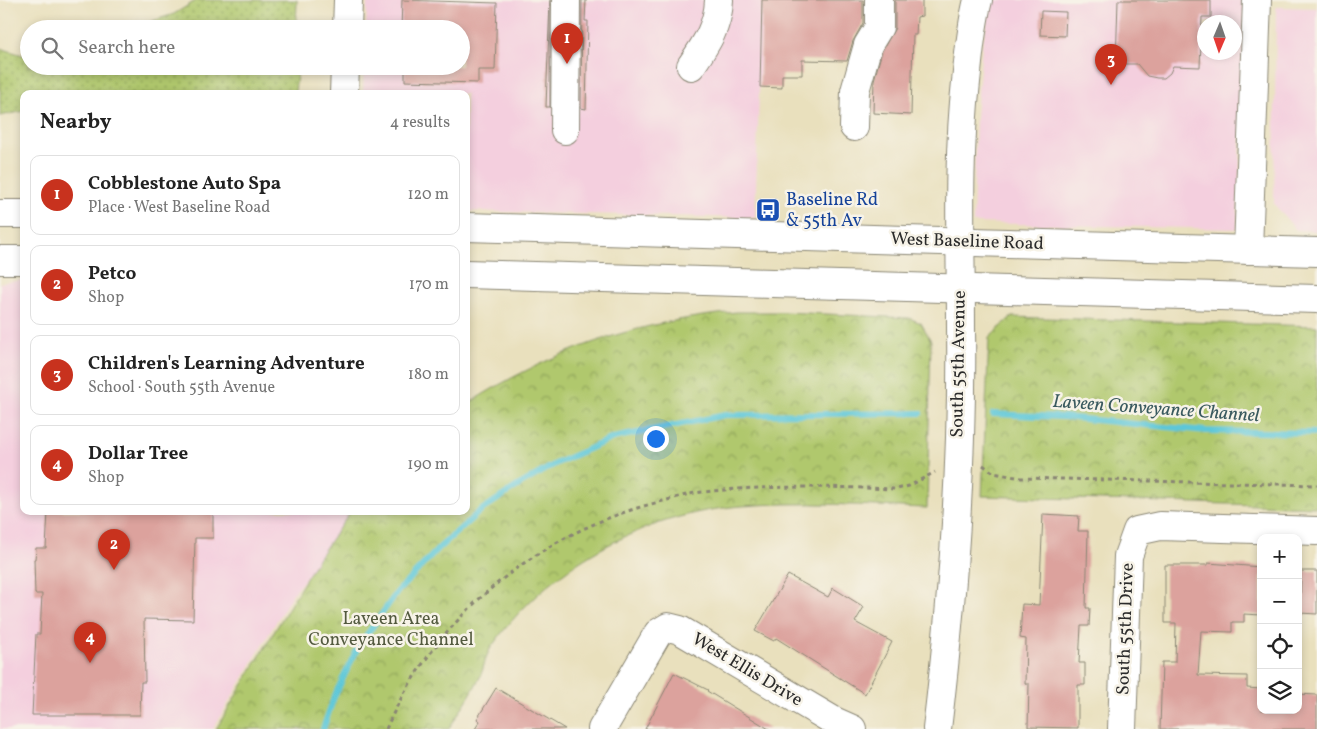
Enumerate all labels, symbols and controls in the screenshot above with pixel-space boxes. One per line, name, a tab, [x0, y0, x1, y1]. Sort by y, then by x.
north arrow	[1197, 15, 1242, 60]
search box	[20, 20, 470, 75]
pin: 1	[551, 23, 583, 64]
icon: search	[38, 34, 66, 62]
text: Search here	[78, 35, 175, 61]
pin: 3	[1095, 44, 1127, 85]
text: Nearby	[40, 108, 111, 137]
text: 4 results	[390, 112, 450, 134]
text: Cobblestone Auto Spa	[88, 171, 281, 197]
text: 1	[54, 184, 60, 206]
text: 120 m	[407, 184, 449, 206]
place label: Baseline Rd & 55th Av	[786, 188, 878, 234]
text: Place · West Baseline Road	[88, 197, 270, 219]
bus stop icon: Baseline Rd & 55th Av	[755, 197, 781, 223]
street label: West Baseline Road	[890, 227, 1044, 257]
text: Petco	[88, 261, 136, 287]
text: 2	[53, 274, 61, 296]
text: 170 m	[409, 274, 449, 296]
text: Shop	[88, 287, 124, 309]
street label: South 55th Avenue	[945, 290, 973, 438]
text: Children's Learning Adventure	[88, 351, 365, 377]
text: 3	[53, 364, 61, 386]
text: 180 m	[408, 364, 449, 386]
text: School · South 55th Avenue	[88, 377, 275, 399]
water label: Laveen Conveyance Channel	[1052, 389, 1261, 429]
your location	[643, 426, 669, 452]
text: Dollar Tree	[88, 441, 188, 467]
text: 4	[52, 454, 62, 476]
text: 190 m	[407, 454, 449, 476]
text: Shop	[88, 467, 124, 489]
pin: 2	[98, 529, 130, 570]
map controls	[1257, 534, 1302, 714]
button: +	[1257, 534, 1302, 579]
street label: South 55th Drive	[1111, 562, 1141, 696]
button: −	[1257, 579, 1302, 624]
park label: Laveen Area Conveyance Channel	[308, 607, 474, 653]
pin: 4	[74, 622, 106, 663]
button: locate	[1257, 624, 1302, 669]
street label: West Ellis Drive	[687, 627, 807, 713]
button: layers	[1257, 669, 1302, 714]

